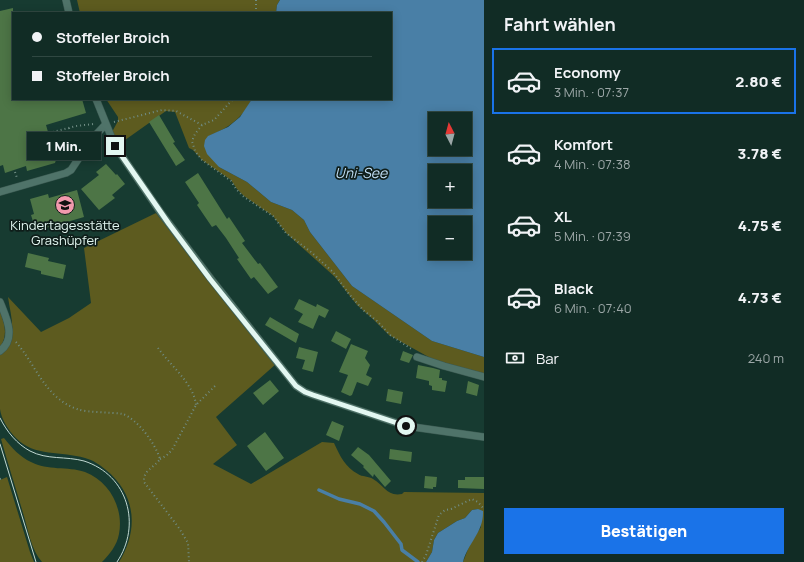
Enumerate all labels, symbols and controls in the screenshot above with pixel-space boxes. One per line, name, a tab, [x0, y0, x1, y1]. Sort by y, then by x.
text: Fahrt wählen	[504, 12, 616, 36]
text: Stoffeler Broich	[56, 27, 170, 48]
text: Economy	[554, 62, 621, 83]
icon: car	[506, 63, 542, 99]
text: Stoffeler Broich	[56, 65, 170, 86]
text: 2.80 €	[735, 71, 782, 92]
text: 3 Min. · 07:37	[554, 83, 629, 101]
north arrow	[428, 112, 472, 156]
map controls	[428, 112, 472, 260]
callout: 1 Min.	[27, 132, 101, 160]
text: Komfort	[554, 134, 613, 155]
icon: car	[506, 135, 542, 171]
text: 1 Min.	[46, 137, 82, 155]
route end	[106, 137, 124, 155]
text: 3.78 €	[737, 143, 782, 164]
text: 4 Min. · 07:38	[554, 155, 630, 173]
water label: Uni-See	[335, 163, 388, 182]
button: +	[428, 164, 472, 208]
school or university icon: Kindertagesstätte Grashüpfer	[54, 194, 76, 216]
text: XL	[554, 206, 572, 227]
icon: car	[506, 207, 542, 243]
text: 4.75 €	[738, 215, 782, 236]
place label: Kindertagesstätte Grashüpfer	[10, 216, 120, 249]
button: −	[428, 216, 472, 260]
text: 5 Min. · 07:39	[554, 227, 631, 245]
text: Black	[554, 278, 593, 299]
icon: car	[506, 279, 542, 315]
text: 4.73 €	[738, 287, 782, 308]
text: 6 Min. · 07:40	[554, 299, 632, 317]
icon: cash	[504, 347, 526, 369]
text: Bar	[536, 348, 559, 369]
text: 240 m	[748, 349, 784, 367]
route start	[397, 417, 415, 435]
button: Bestätigen	[504, 508, 784, 554]

